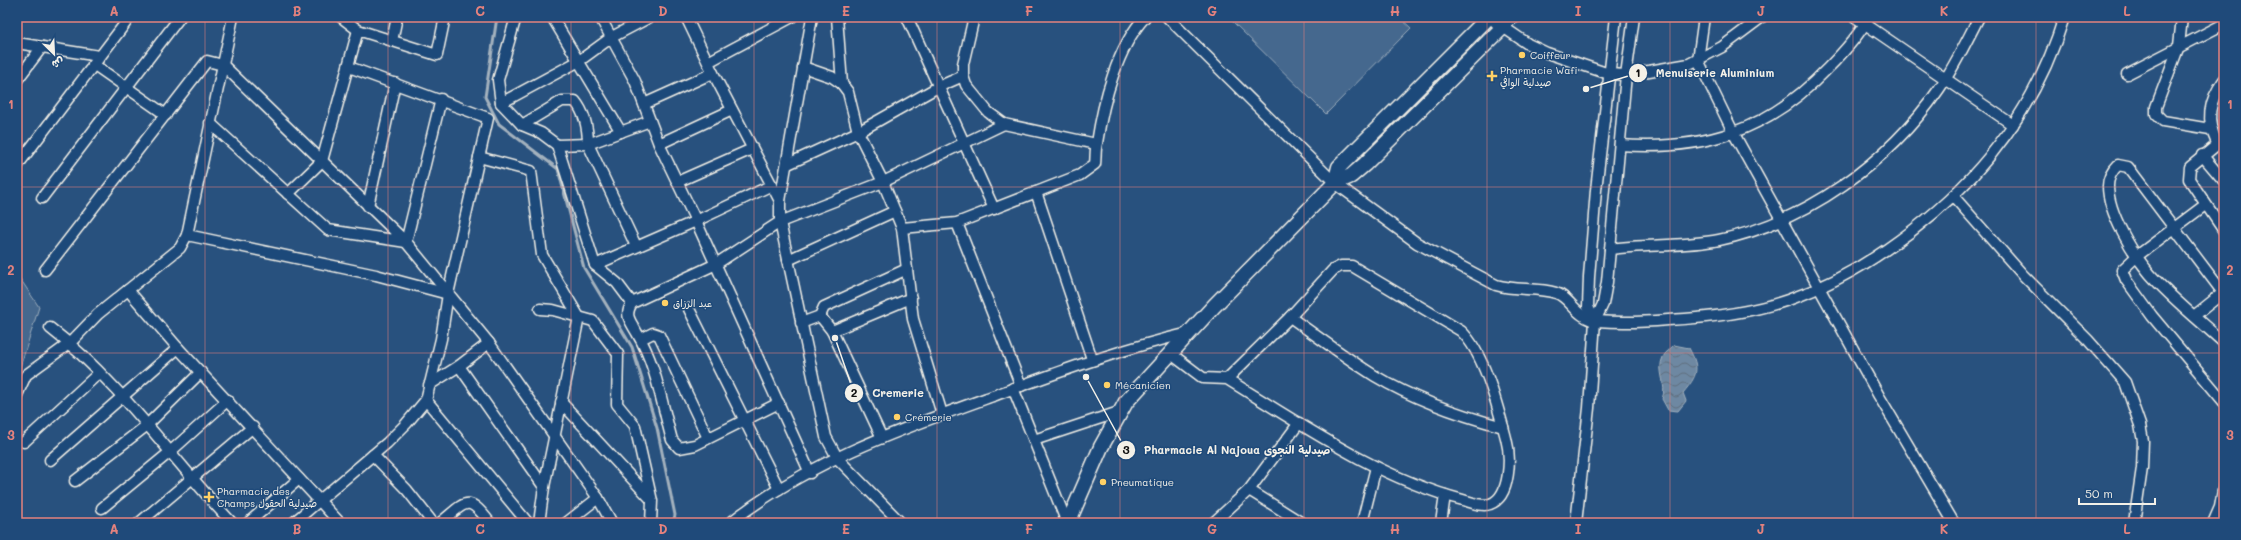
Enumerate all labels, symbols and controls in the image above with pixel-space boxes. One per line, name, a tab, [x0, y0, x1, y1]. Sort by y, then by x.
text: A	[109, 2, 119, 19]
text: B	[293, 2, 302, 19]
text: C	[475, 2, 485, 19]
text: D	[658, 2, 668, 19]
text: E	[842, 2, 850, 19]
text: F	[1025, 2, 1033, 19]
text: G	[1207, 2, 1217, 19]
text: H	[1390, 2, 1400, 19]
text: I	[1575, 2, 1582, 19]
text: J	[1757, 2, 1765, 19]
text: K	[1940, 2, 1949, 19]
text: L	[2123, 2, 2131, 19]
north arrow	[34, 34, 74, 74]
place label: Coiffeur	[1530, 48, 1571, 62]
marker: Coiffeur	[1517, 50, 1527, 60]
text: ش	[50, 54, 67, 73]
callout: Menuiserie Aluminium	[1628, 61, 1782, 84]
place label: Pharmacie Wafi صيدلية الوافي	[1500, 63, 1578, 90]
text: 1	[1635, 64, 1641, 80]
text: Menuiserie Aluminium	[1656, 65, 1774, 80]
marker: Pharmacie Wafi صيدلية الوافي	[1487, 71, 1497, 81]
text: 1	[8, 95, 14, 112]
text: 1	[2227, 95, 2233, 112]
text: 2	[7, 261, 15, 278]
text: 2	[2226, 261, 2234, 278]
place label: عبد الرزاق	[673, 296, 712, 310]
marker: عبد الرزاق	[660, 298, 670, 308]
place label: Mécanicien	[1115, 378, 1171, 392]
marker: Mécanicien	[1102, 380, 1112, 390]
callout: Cremerie	[844, 382, 932, 405]
text: 2	[851, 384, 858, 400]
text: Cremerie	[872, 385, 924, 400]
place label: Crémerie	[905, 410, 952, 424]
marker: Crémerie	[892, 412, 902, 422]
text: 3	[7, 426, 15, 443]
text: 3	[2226, 426, 2234, 443]
callout: Pharmacie Al Najoua صيدلية النجوى	[1116, 439, 1338, 462]
text: 3	[1122, 441, 1130, 457]
text: Pharmacie Al Najoua صيدلية النجوى	[1144, 442, 1330, 458]
place label: Pneumatique	[1111, 475, 1174, 489]
marker: Pneumatique	[1098, 477, 1108, 487]
scale bar	[2079, 480, 2155, 506]
place label: Pharmacie des Champs صيدلية الحقول	[217, 484, 317, 510]
text: 50 m	[2085, 485, 2113, 501]
marker: Pharmacie des Champs صيدلية الحقول	[204, 492, 214, 502]
text: A	[109, 520, 119, 537]
text: B	[293, 520, 302, 537]
text: C	[475, 520, 485, 537]
text: D	[658, 520, 668, 537]
text: E	[842, 520, 850, 537]
text: F	[1025, 520, 1033, 537]
text: G	[1207, 520, 1217, 537]
text: H	[1390, 520, 1400, 537]
text: I	[1575, 520, 1582, 537]
text: J	[1757, 520, 1765, 537]
text: K	[1940, 520, 1949, 537]
text: L	[2123, 520, 2131, 537]

